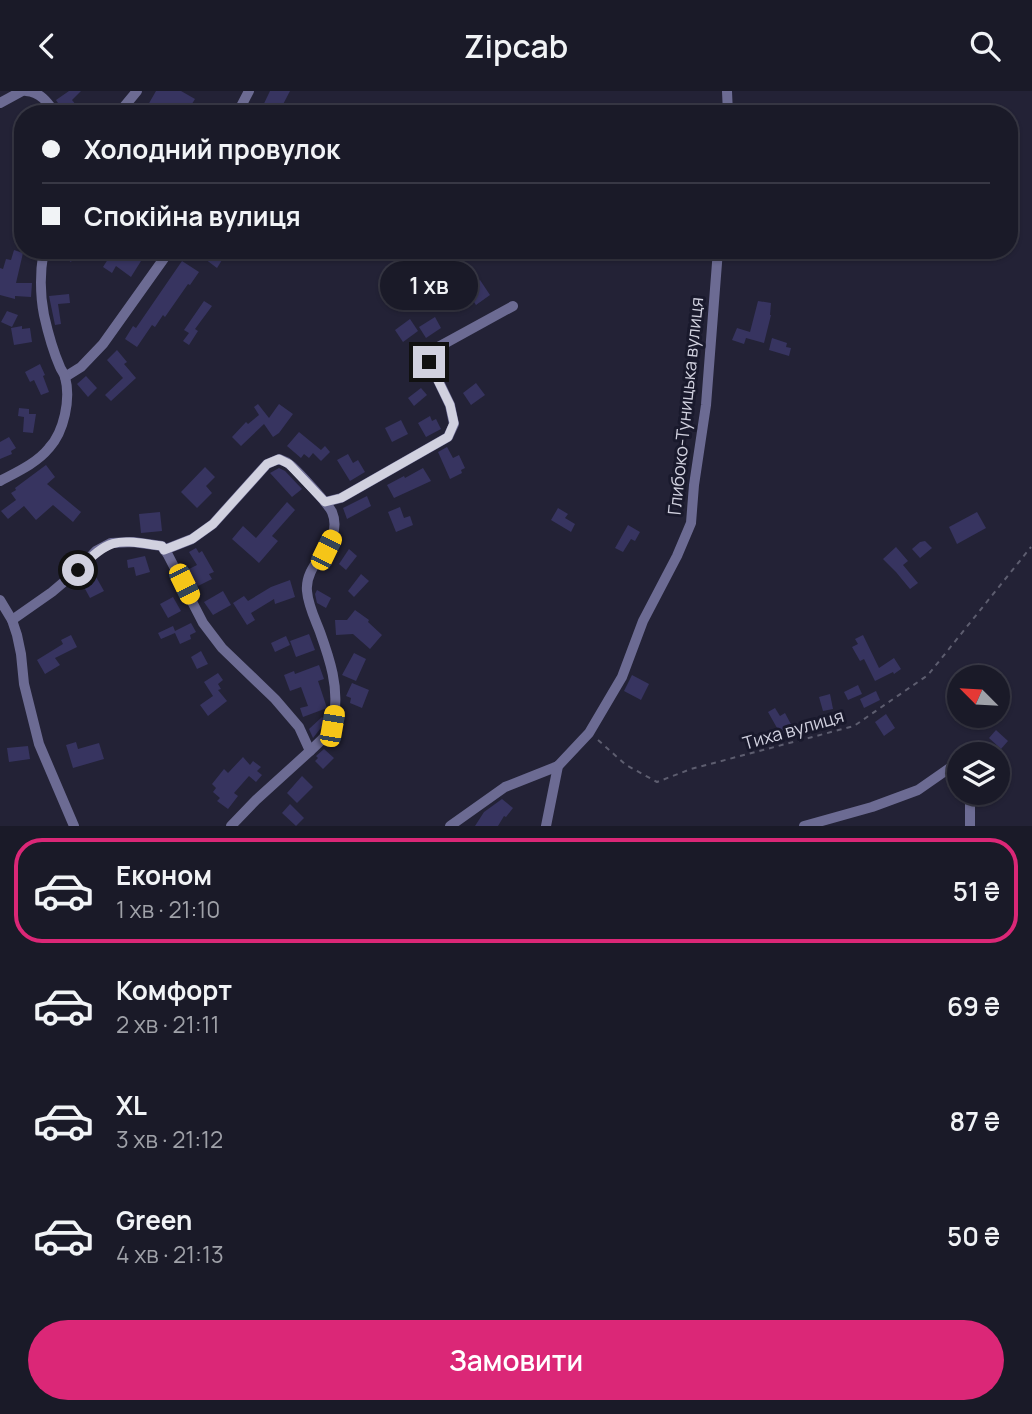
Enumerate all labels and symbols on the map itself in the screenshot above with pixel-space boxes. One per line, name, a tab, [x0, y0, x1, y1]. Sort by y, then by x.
callout: 1 хв	[380, 261, 478, 309]
street label: Глибоко-Туницька вулиця	[662, 296, 708, 516]
route end	[413, 346, 445, 378]
car	[308, 527, 345, 573]
route start	[62, 554, 94, 586]
car	[166, 561, 203, 607]
north arrow	[947, 665, 1010, 728]
car	[319, 703, 346, 749]
street label: Тиха вулиця	[740, 703, 846, 755]

